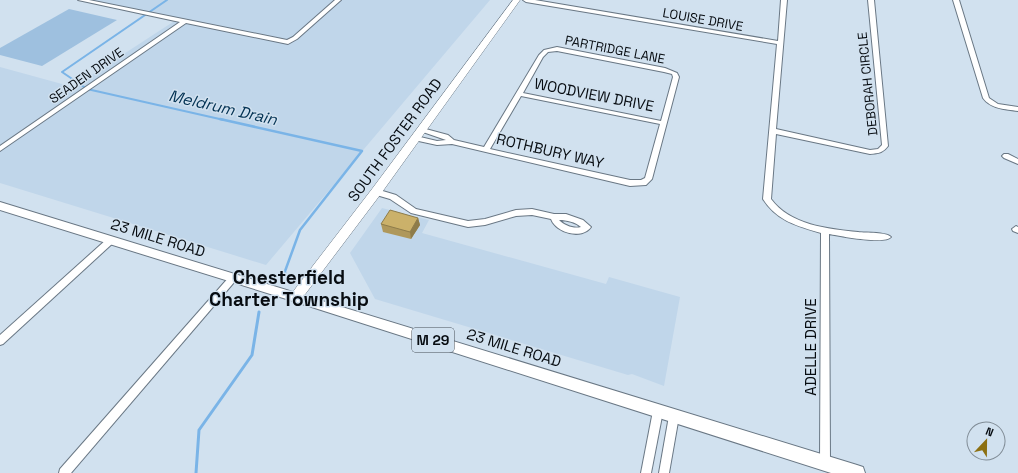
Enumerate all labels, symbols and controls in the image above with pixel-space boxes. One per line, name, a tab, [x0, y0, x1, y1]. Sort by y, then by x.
street label: LOUISE DRIVE	[661, 4, 744, 35]
street label: PARTRIDGE LANE	[563, 31, 666, 68]
street label: DEBORAH CIRCLE	[854, 31, 881, 137]
street label: SEADEN DRIVE	[46, 44, 127, 107]
street label: SOUTH FOSTER ROAD	[343, 74, 446, 205]
street label: WOODVIEW DRIVE	[533, 74, 656, 115]
water label: Meldrum Drain	[167, 85, 280, 130]
street label: ROTHBURY WAY	[494, 129, 606, 172]
street label: 23 MILE ROAD	[109, 214, 208, 261]
district label: Chesterfield Charter Township	[209, 265, 369, 312]
street label: ADELLE DRIVE	[801, 298, 820, 396]
street label: 23 MILE ROAD	[465, 324, 564, 371]
road number: M 29	[412, 328, 454, 352]
north arrow	[966, 421, 1006, 461]
text: N	[984, 424, 996, 440]

